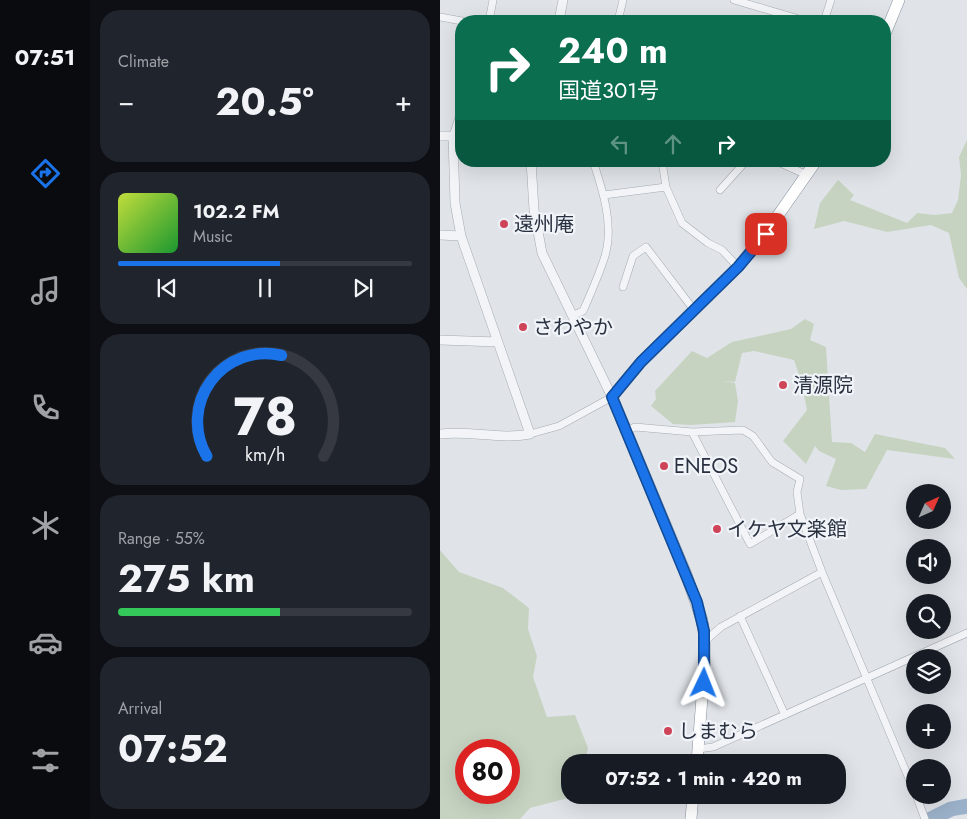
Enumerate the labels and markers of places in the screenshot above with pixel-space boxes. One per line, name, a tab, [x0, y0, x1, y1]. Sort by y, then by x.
place label: 遠州庵	[514, 210, 574, 239]
pin	[745, 213, 787, 255]
marker: 遠州庵	[498, 218, 510, 230]
place label: さわやか	[533, 313, 613, 342]
marker: さわやか	[517, 321, 529, 333]
place label: 清源院	[793, 371, 853, 400]
marker: 清源院	[777, 379, 789, 391]
place label: ENEOS	[674, 452, 738, 481]
marker: ENEOS	[658, 460, 670, 472]
place label: イケヤ文楽館	[727, 515, 847, 544]
marker: イケヤ文楽館	[711, 523, 723, 535]
place label: しまむら	[678, 717, 758, 746]
marker: しまむら	[662, 725, 674, 737]

